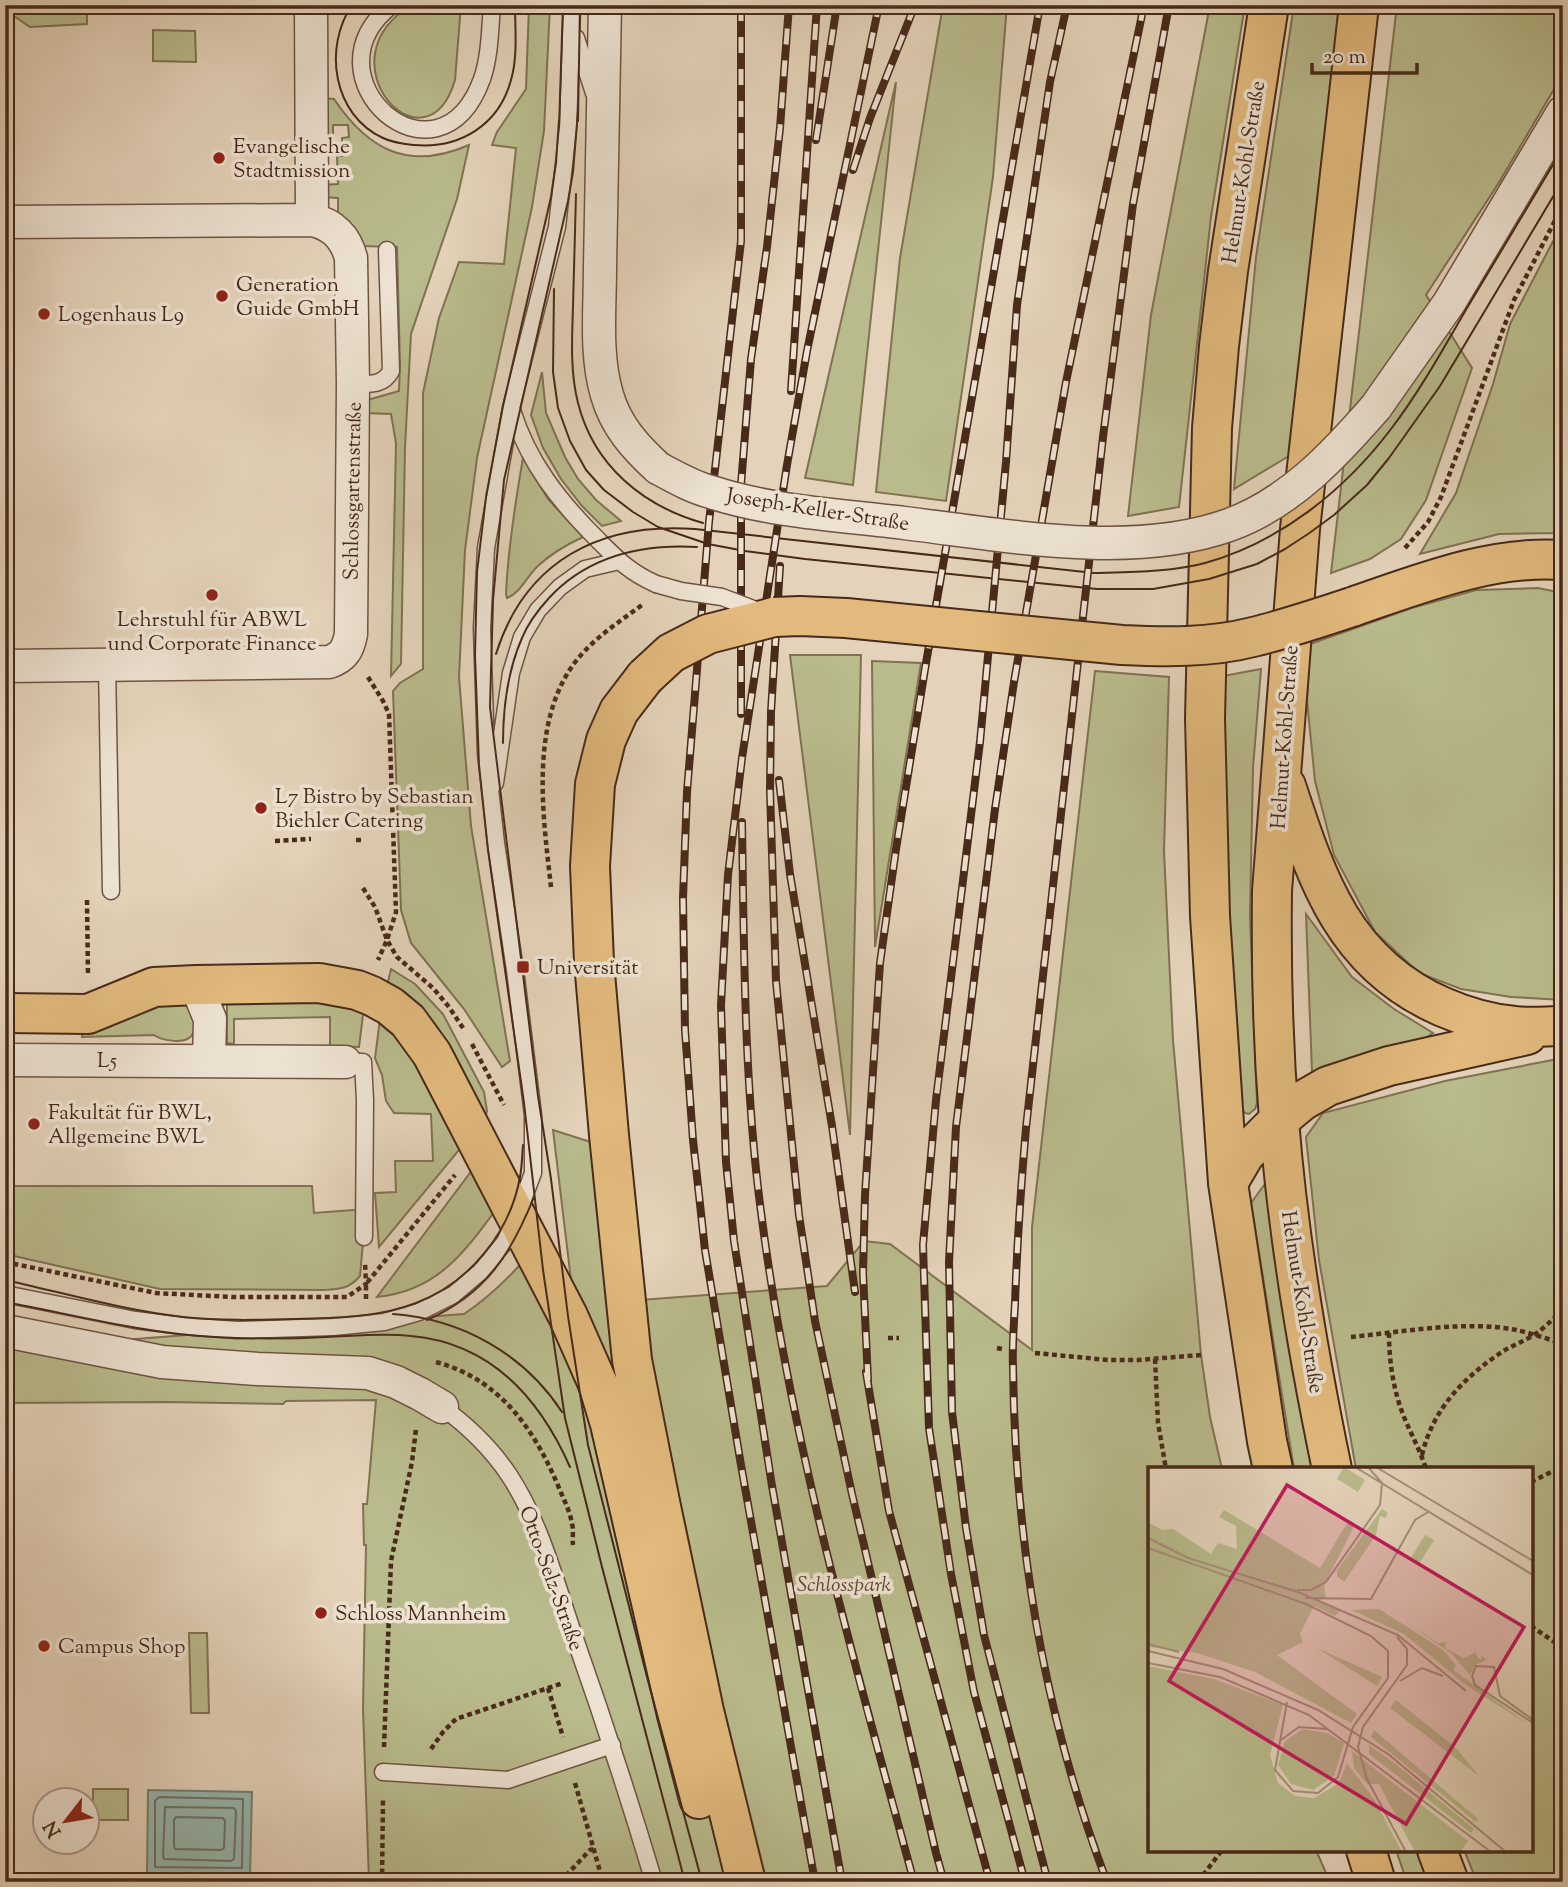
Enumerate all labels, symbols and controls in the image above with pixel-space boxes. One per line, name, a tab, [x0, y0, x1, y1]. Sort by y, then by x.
scale bar	[1312, 32, 1418, 76]
text: 20 m	[1323, 43, 1366, 73]
street label: Helmut-Kohl-Straße	[1216, 79, 1274, 266]
place label: Evangelische Stadtmission	[233, 133, 351, 187]
marker: Evangelische Stadtmission	[211, 150, 227, 166]
place label: Generation Guide GmbH	[236, 271, 360, 325]
marker: Generation Guide GmbH	[214, 288, 230, 304]
place label: Logenhaus L9	[58, 301, 184, 331]
marker: Logenhaus L9	[36, 306, 52, 322]
street label: Schlossgartenstraße	[337, 401, 371, 581]
street label: Joseph-Keller-Straße	[723, 482, 911, 540]
marker: Lehrstuhl für ABWL und Corporate Finance	[204, 587, 220, 603]
place label: Lehrstuhl für ABWL und Corporate Finance	[107, 606, 317, 660]
street label: Helmut-Kohl-Straße	[1265, 644, 1307, 830]
place label: L7 Bistro by Sebastian Biehler Catering	[275, 783, 474, 837]
marker: L7 Bistro by Sebastian Biehler Catering	[253, 800, 269, 816]
place label: Universität	[537, 954, 638, 984]
marker: Universität	[515, 959, 531, 975]
street label: L5	[97, 1047, 117, 1077]
place label: Fakultät für BWL, Allgemeine BWL	[48, 1099, 212, 1153]
marker: Fakultät für BWL, Allgemeine BWL	[26, 1116, 42, 1132]
street label: Helmut-Kohl-Straße	[1272, 1209, 1330, 1396]
inset map	[1148, 1467, 1533, 1852]
street label: Otto-Selz-Straße	[510, 1502, 590, 1655]
park label: Schlosspark	[797, 1571, 892, 1601]
place label: Schloss Mannheim	[335, 1600, 506, 1630]
marker: Schloss Mannheim	[313, 1605, 329, 1621]
place label: Campus Shop	[58, 1633, 186, 1663]
marker: Campus Shop	[36, 1638, 52, 1654]
north arrow	[32, 1786, 102, 1856]
text: N	[38, 1815, 69, 1842]

